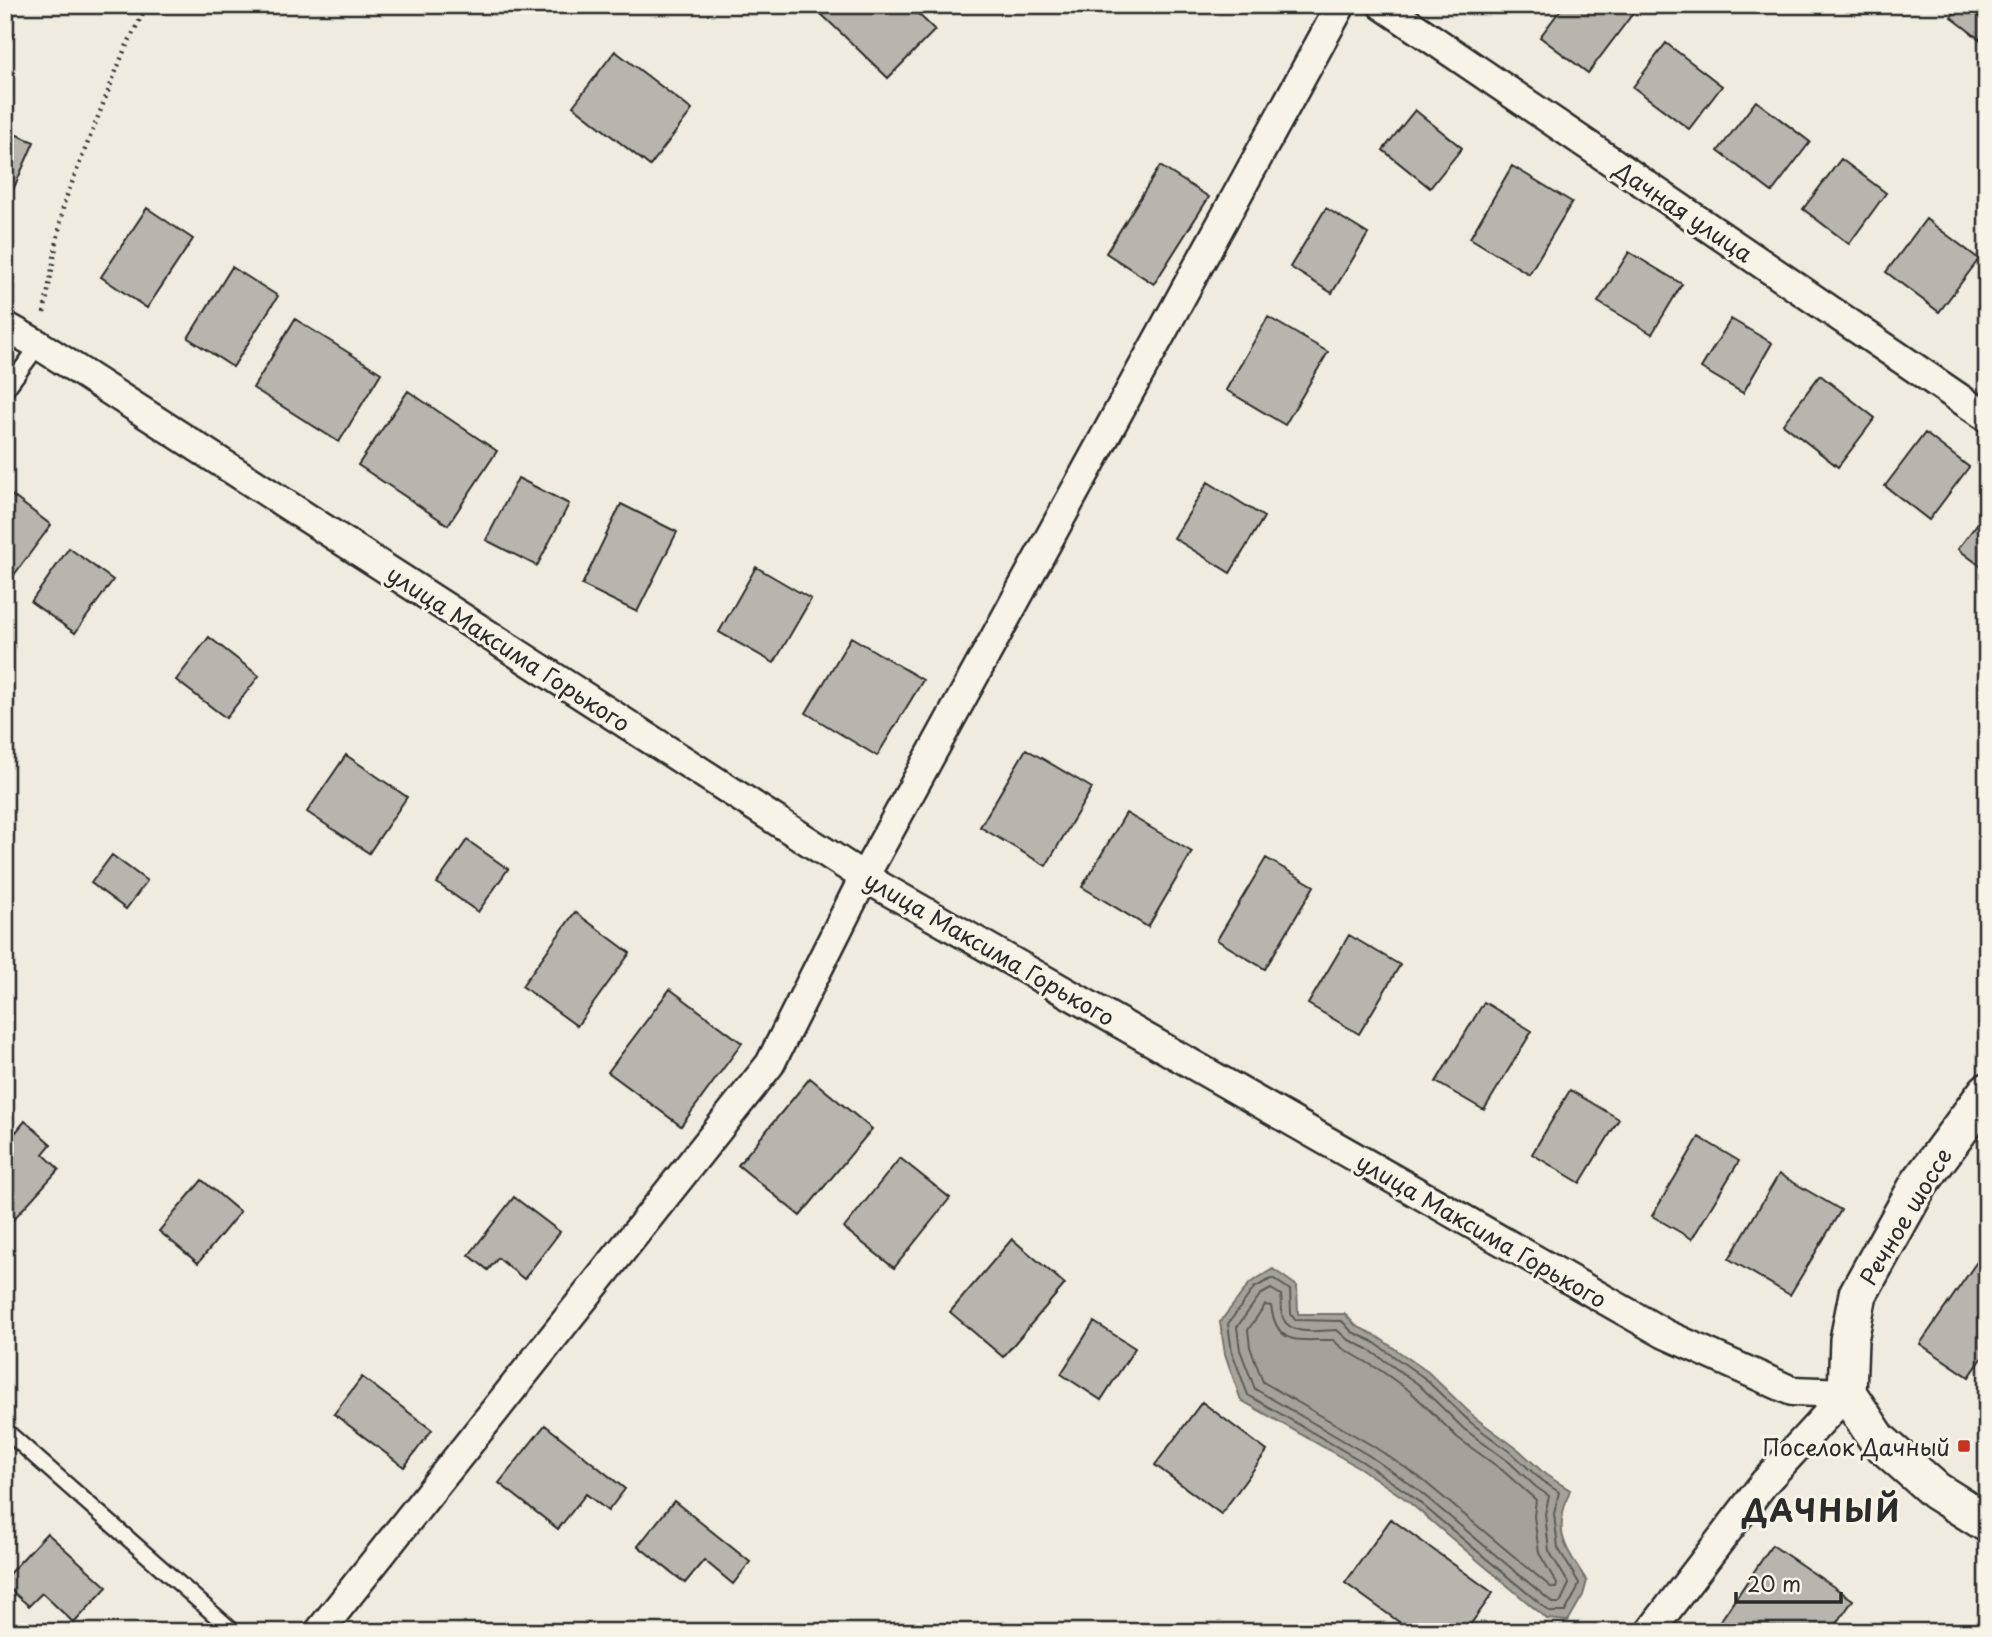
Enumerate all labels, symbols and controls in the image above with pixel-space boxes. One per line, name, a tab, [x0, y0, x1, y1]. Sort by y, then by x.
street label: Дачная улица	[1607, 151, 1761, 271]
street label: улица Максима Горького	[380, 556, 638, 740]
street label: улица Максима Горького	[858, 862, 1122, 1034]
street label: Речное шоссе	[1850, 1141, 1960, 1291]
street label: улица Максима Горького	[1350, 1144, 1614, 1316]
place label: Поселок Дачный	[1762, 1429, 1950, 1464]
marker: Поселок Дачный	[1956, 1438, 1972, 1454]
district label: ДАЧНЫЙ	[1741, 1487, 1902, 1532]
scale bar	[1736, 1560, 1842, 1604]
text: 20 m	[1747, 1567, 1801, 1599]

